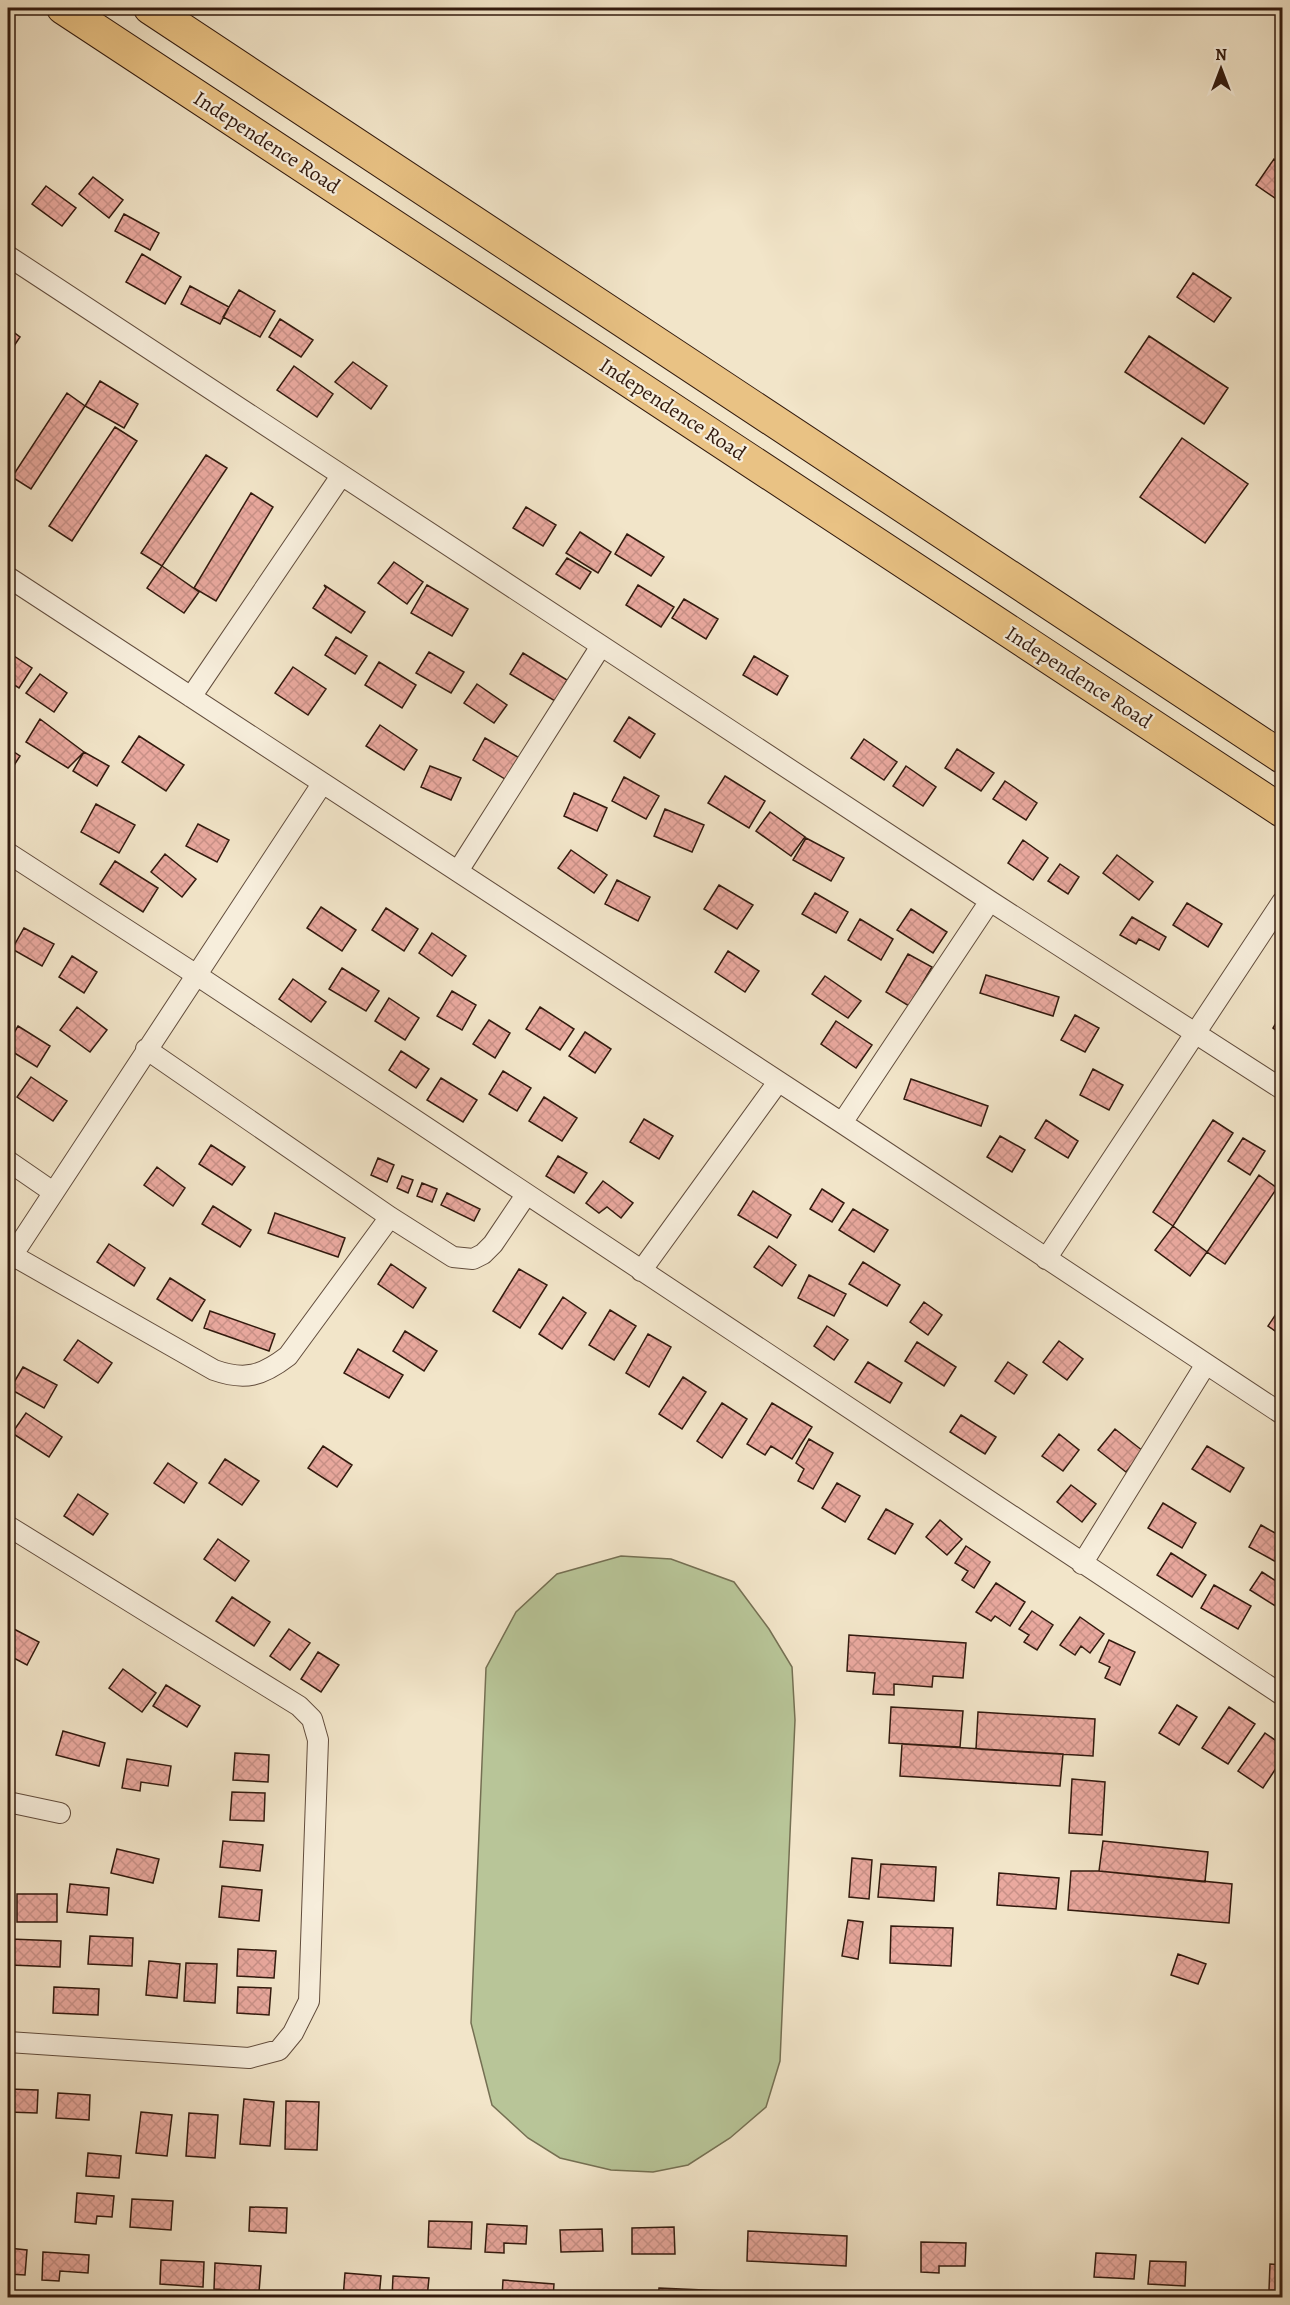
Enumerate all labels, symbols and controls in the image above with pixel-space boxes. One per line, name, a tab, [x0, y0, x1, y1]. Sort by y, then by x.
north arrow	[1191, 39, 1251, 99]
text: N	[1215, 44, 1227, 66]
street label: Independence Road	[188, 84, 346, 200]
street label: Independence Road	[594, 351, 752, 467]
street label: Independence Road	[1000, 619, 1158, 735]

